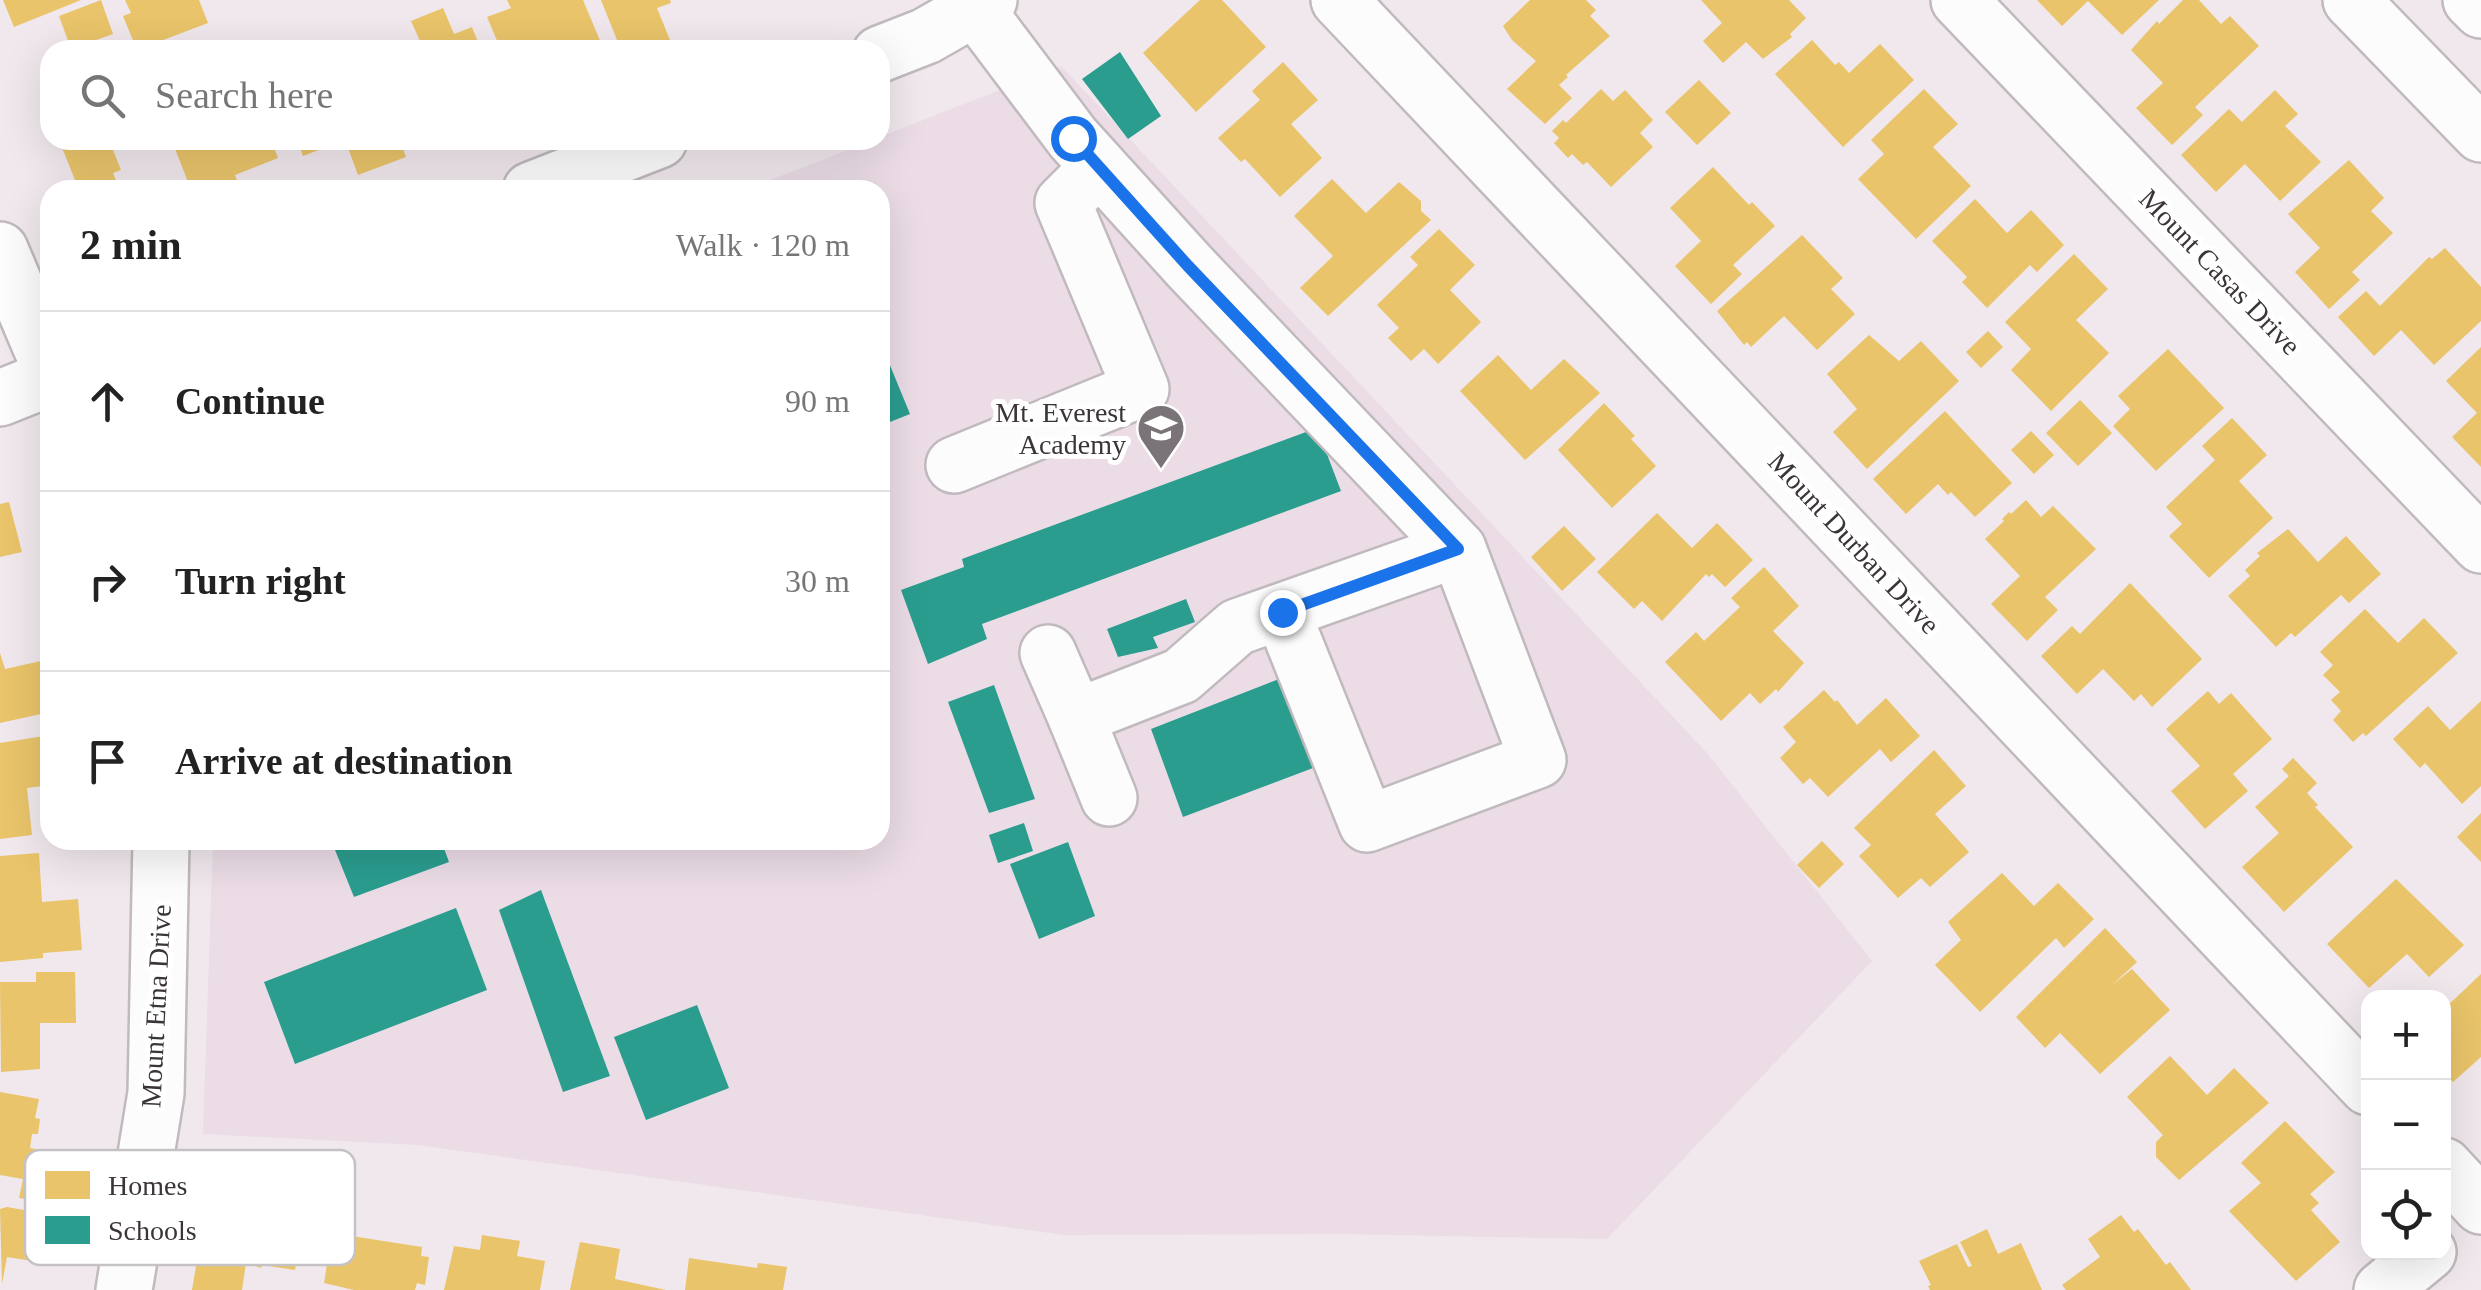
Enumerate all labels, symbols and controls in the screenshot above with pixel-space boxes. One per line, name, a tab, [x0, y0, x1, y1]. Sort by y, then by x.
search box	[40, 40, 890, 150]
icon: search	[75, 68, 130, 123]
text: Search here	[155, 74, 333, 116]
route start	[1051, 116, 1097, 162]
street label: Mount Casas Drive	[2133, 183, 2307, 361]
text: 2 min	[80, 222, 182, 268]
text: Walk · 120 m	[676, 227, 850, 263]
icon: ahead	[80, 374, 135, 429]
text: Continue	[175, 380, 325, 422]
text: 90 m	[785, 383, 850, 419]
place label: Mt. Everest Academy	[995, 397, 1126, 460]
school or university icon: Mt. Everest Academy	[1135, 402, 1187, 470]
street label: Mount Durban Drive	[1762, 446, 1946, 640]
icon: right	[80, 554, 135, 609]
text: Turn right	[175, 560, 346, 602]
text: 30 m	[785, 563, 850, 599]
route end	[1260, 590, 1306, 636]
icon: arrive	[80, 734, 135, 789]
text: Arrive at destination	[175, 740, 513, 782]
street label: Mount Etna Drive	[135, 903, 177, 1109]
map controls	[2361, 990, 2451, 1260]
button: +	[2361, 990, 2451, 1080]
button: −	[2361, 1080, 2451, 1170]
legend	[25, 1150, 355, 1265]
text: Homes	[108, 1170, 187, 1201]
button: locate	[2361, 1170, 2451, 1260]
text: Schools	[108, 1215, 197, 1246]

